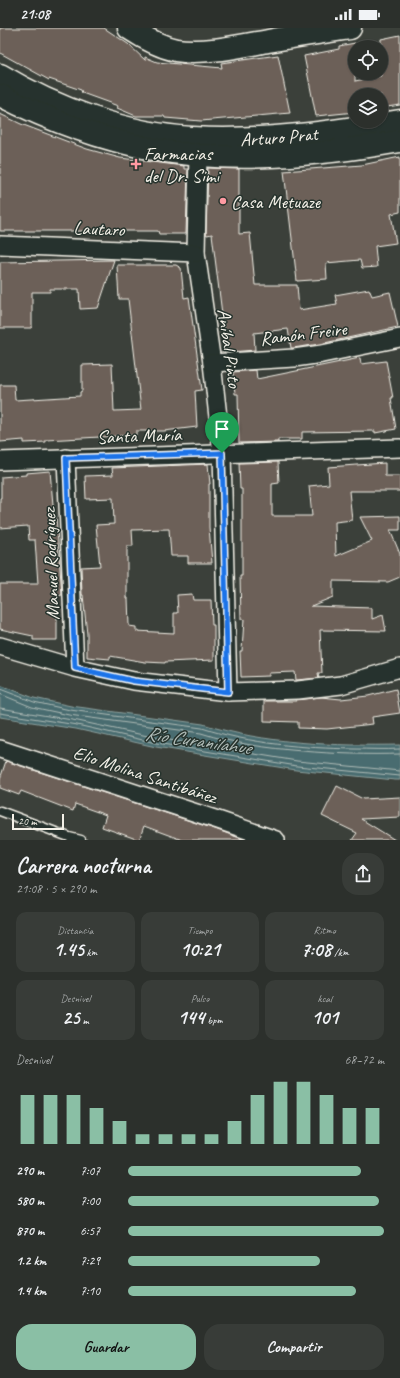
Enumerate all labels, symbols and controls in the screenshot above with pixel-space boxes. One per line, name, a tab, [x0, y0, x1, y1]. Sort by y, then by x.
text: 21:08	[20, 5, 50, 24]
map controls	[348, 40, 388, 128]
button: locate	[348, 40, 388, 80]
button: layers	[348, 88, 388, 128]
street label: Arturo Prat	[240, 122, 321, 152]
place label: Farmacias del Dr. Simi	[144, 142, 221, 188]
marker: Farmacias del Dr. Simi	[131, 159, 141, 169]
place label: Casa Metuaze	[231, 190, 322, 214]
marker: Casa Metuaze	[218, 196, 228, 206]
street label: Lautaro	[73, 216, 126, 242]
street label: Aníbal Pinto	[212, 307, 247, 390]
street label: Ramón Freire	[258, 317, 350, 351]
pin	[205, 412, 239, 453]
icon: arrive	[211, 418, 233, 440]
street label: Santa María	[96, 422, 183, 449]
street label: Manuel Rodríguez	[37, 506, 65, 620]
water label: Río Curanilahue	[144, 721, 256, 761]
street label: Elio Molina Santibáñez	[70, 741, 221, 810]
scale bar	[12, 812, 64, 831]
text: 20 m	[18, 814, 37, 828]
text: Carrera nocturna	[16, 852, 151, 880]
button: share	[342, 853, 384, 895]
text: 21:08 · 5 × 290 m	[16, 881, 97, 897]
text: Distancia	[57, 923, 93, 937]
text: Tiempo	[188, 923, 212, 937]
text: Ritmo	[314, 923, 336, 937]
text: 1.45	[53, 937, 84, 962]
text: 10:21	[180, 937, 220, 962]
text: 7:08	[301, 937, 332, 962]
text: km	[84, 945, 97, 959]
text: /km	[332, 945, 349, 959]
text: Desnivel	[60, 991, 90, 1005]
text: Pulso	[191, 991, 209, 1005]
text: kcal	[317, 991, 332, 1005]
text: 25	[62, 1005, 80, 1030]
text: 144	[178, 1005, 205, 1030]
text: 101	[311, 1005, 338, 1030]
text: m	[80, 1013, 89, 1027]
text: bpm	[205, 1013, 222, 1027]
text: Desnivel	[16, 1052, 51, 1068]
text: 68–72 m	[344, 1052, 384, 1068]
text: 290 m	[16, 1163, 44, 1179]
text: 7:07	[80, 1163, 100, 1179]
text: 580 m	[16, 1193, 44, 1209]
text: 7:00	[80, 1193, 100, 1209]
text: 870 m	[16, 1223, 44, 1239]
text: 6:57	[80, 1223, 100, 1239]
text: 1.2 km	[16, 1253, 46, 1269]
text: 7:29	[80, 1253, 100, 1269]
text: 1.4 km	[16, 1283, 46, 1299]
text: 7:10	[80, 1283, 100, 1299]
button: Guardar	[16, 1324, 196, 1370]
button: Compartir	[204, 1324, 384, 1370]

